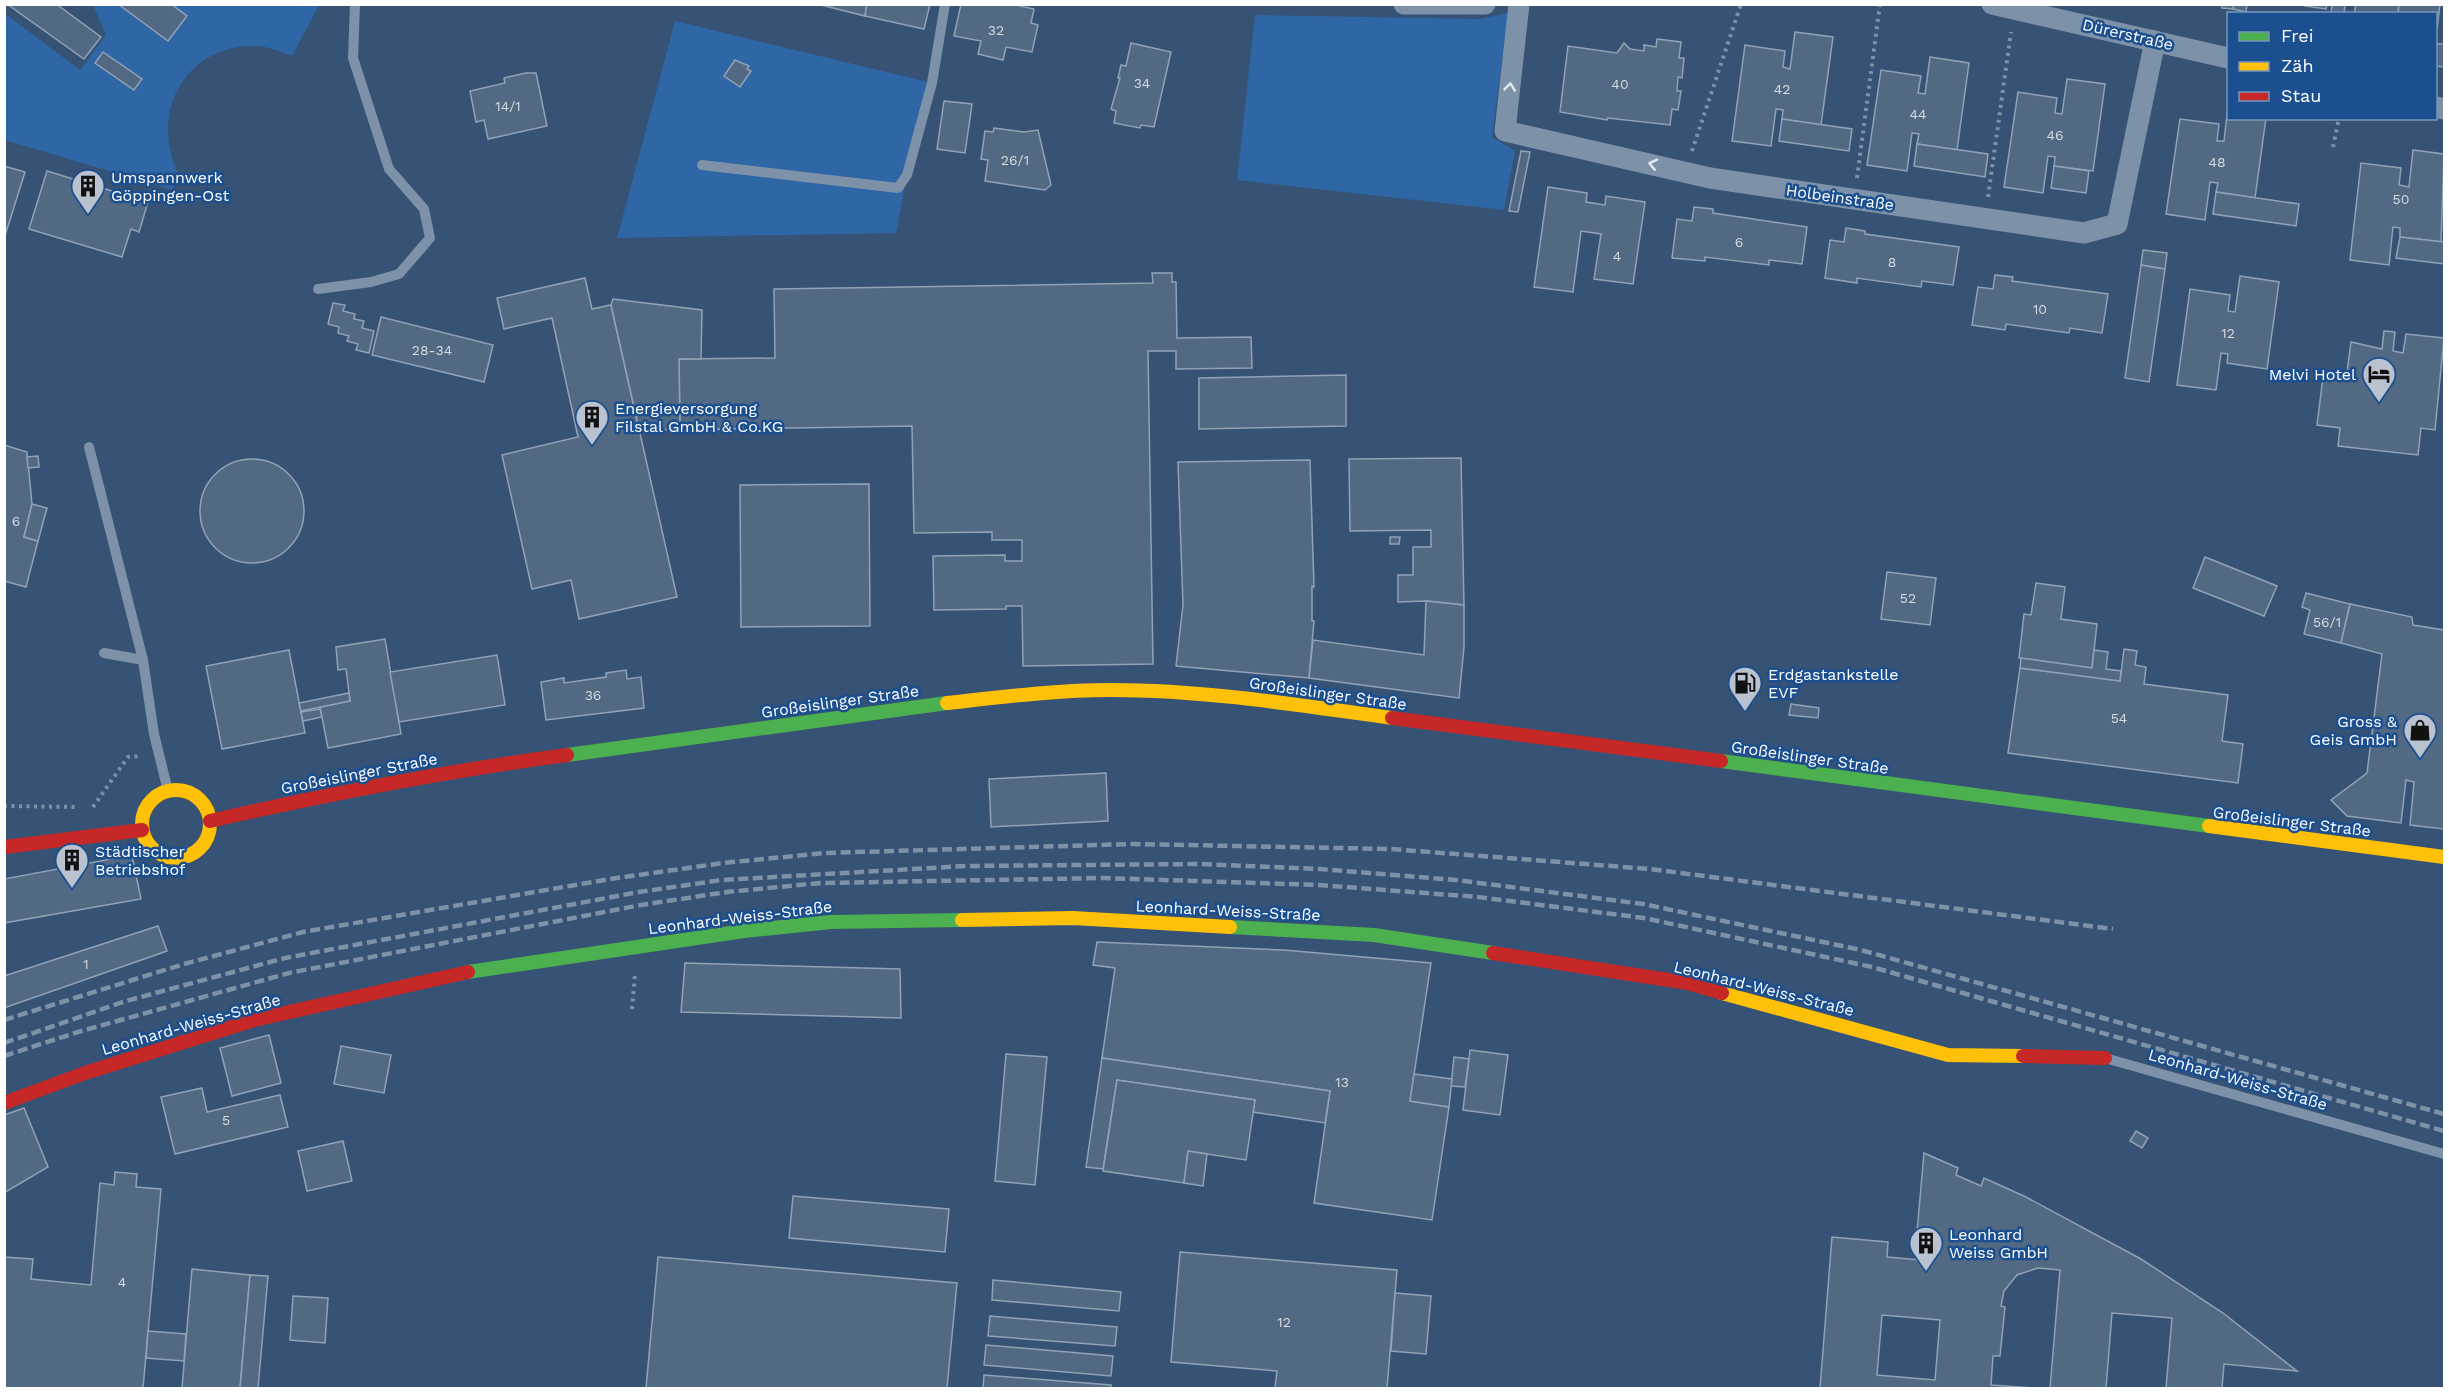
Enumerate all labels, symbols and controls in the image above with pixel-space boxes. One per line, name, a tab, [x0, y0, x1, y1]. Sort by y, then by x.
legend	[2227, 12, 2437, 120]
street label: Dürerstraße	[2081, 15, 2175, 54]
house number: 32	[988, 22, 1004, 38]
text: Frei	[2281, 25, 2313, 46]
text: Zäh	[2281, 55, 2314, 76]
house number: 34	[1134, 75, 1150, 91]
house number: 40	[1611, 76, 1629, 92]
house number: 42	[1774, 81, 1790, 97]
one-way arrow	[1503, 83, 1516, 92]
text: Stau	[2281, 85, 2321, 106]
house number: 14/1	[495, 98, 521, 114]
house number: 44	[1909, 106, 1927, 122]
house number: 46	[2046, 127, 2064, 143]
house number: 26/1	[1001, 152, 1029, 168]
house number: 48	[2208, 154, 2226, 170]
one-way arrow	[1648, 159, 1658, 172]
building icon: Umspannwerk Göppingen-Ost	[70, 168, 106, 215]
place label: Umspannwerk Göppingen-Ost	[111, 168, 230, 205]
street label: Holbeinstraße	[1785, 180, 1895, 214]
house number: 50	[2393, 191, 2409, 207]
house number: 6	[1735, 234, 1743, 250]
house number: 4	[1613, 248, 1621, 264]
house number: 8	[1888, 254, 1896, 270]
house number: 10	[2033, 301, 2047, 317]
house number: 12	[2221, 325, 2235, 341]
house number: 28-34	[412, 342, 452, 358]
hotel icon: Melvi Hotel	[2361, 356, 2397, 403]
place label: Melvi Hotel	[2269, 365, 2356, 384]
building icon: Energieversorgung Filstal GmbH & Co.KG	[574, 399, 610, 446]
place label: Energieversorgung Filstal GmbH & Co.KG	[615, 399, 783, 436]
house number: 6	[12, 513, 20, 529]
house number: 52	[1900, 590, 1916, 606]
house number: 56/1	[2313, 614, 2341, 630]
fuel station icon: Erdgastankstelle EVF	[1727, 665, 1763, 712]
place label: Erdgastankstelle EVF	[1768, 665, 1898, 702]
street label: Großeislinger Straße	[1248, 673, 1408, 714]
street label: Großeislinger Straße	[760, 681, 920, 722]
house number: 36	[585, 687, 601, 703]
house number: 54	[2111, 710, 2127, 726]
place label: Gross & Geis GmbH	[2310, 712, 2398, 749]
shop icon: Gross & Geis GmbH	[2402, 712, 2438, 759]
street label: Großeislinger Straße	[1730, 737, 1890, 778]
street label: Großeislinger Straße	[279, 749, 439, 798]
street label: Großeislinger Straße	[2212, 802, 2372, 841]
building icon: Städtischer Betriebshof	[54, 842, 90, 889]
place label: Städtischer Betriebshof	[95, 842, 186, 879]
street label: Leonhard-Weiss-Straße	[1135, 896, 1321, 925]
street label: Leonhard-Weiss-Straße	[647, 897, 833, 938]
house number: 1	[83, 956, 89, 972]
street label: Leonhard-Weiss-Straße	[1672, 957, 1856, 1020]
street label: Leonhard-Weiss-Straße	[99, 990, 283, 1059]
street label: Leonhard-Weiss-Straße	[2146, 1045, 2330, 1114]
house number: 13	[1335, 1074, 1349, 1090]
house number: 5	[222, 1112, 230, 1128]
building icon: Leonhard Weiss GmbH	[1908, 1225, 1944, 1272]
place label: Leonhard Weiss GmbH	[1949, 1225, 2048, 1262]
house number: 4	[118, 1274, 126, 1290]
house number: 12	[1277, 1314, 1291, 1330]

